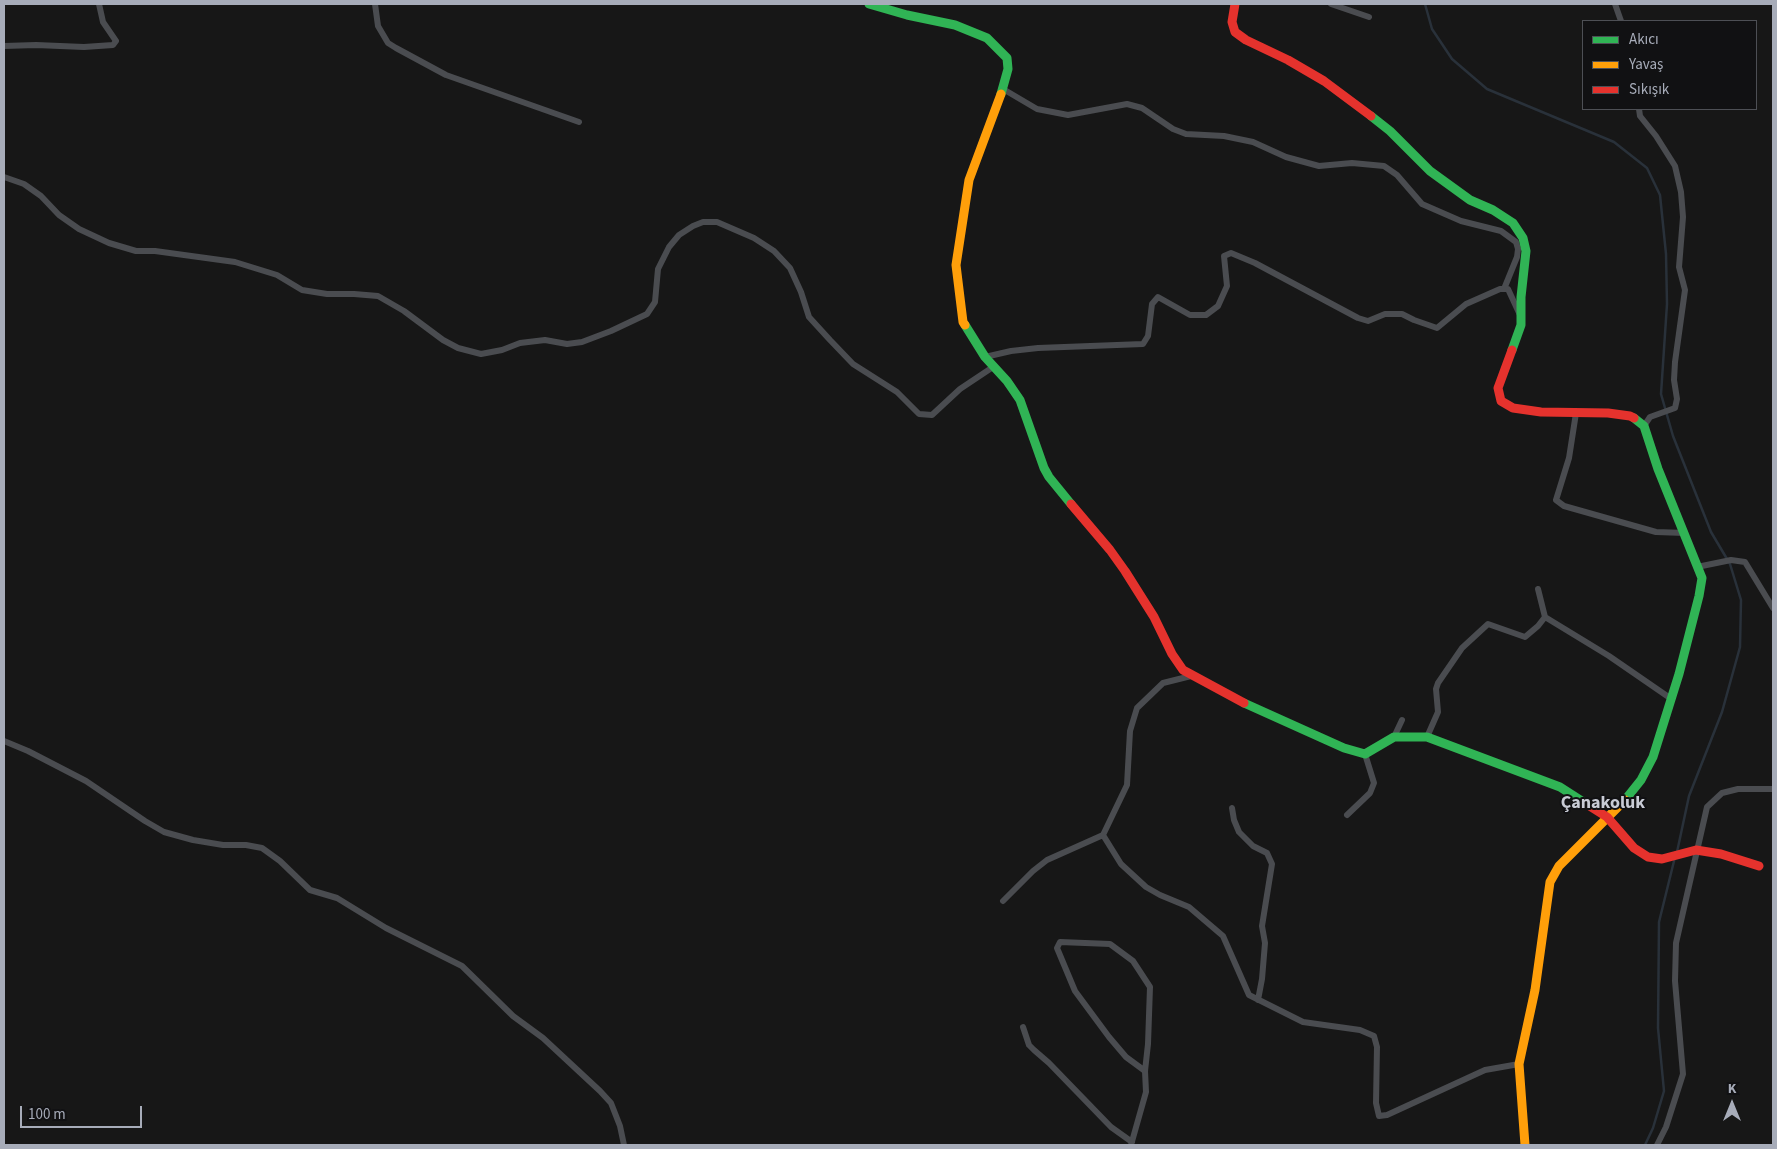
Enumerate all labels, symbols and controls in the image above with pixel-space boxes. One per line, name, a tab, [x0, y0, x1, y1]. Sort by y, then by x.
legend	[1582, 20, 1757, 110]
text: Akıcı	[1629, 29, 1659, 50]
text: Yavaş	[1629, 54, 1663, 75]
text: Sıkışık	[1629, 79, 1669, 100]
district label: Çanakoluk	[1561, 793, 1645, 815]
north arrow	[1707, 1079, 1757, 1129]
text: K	[1728, 1079, 1736, 1099]
scale bar	[22, 1096, 145, 1128]
text: 100 m	[28, 1104, 66, 1125]

